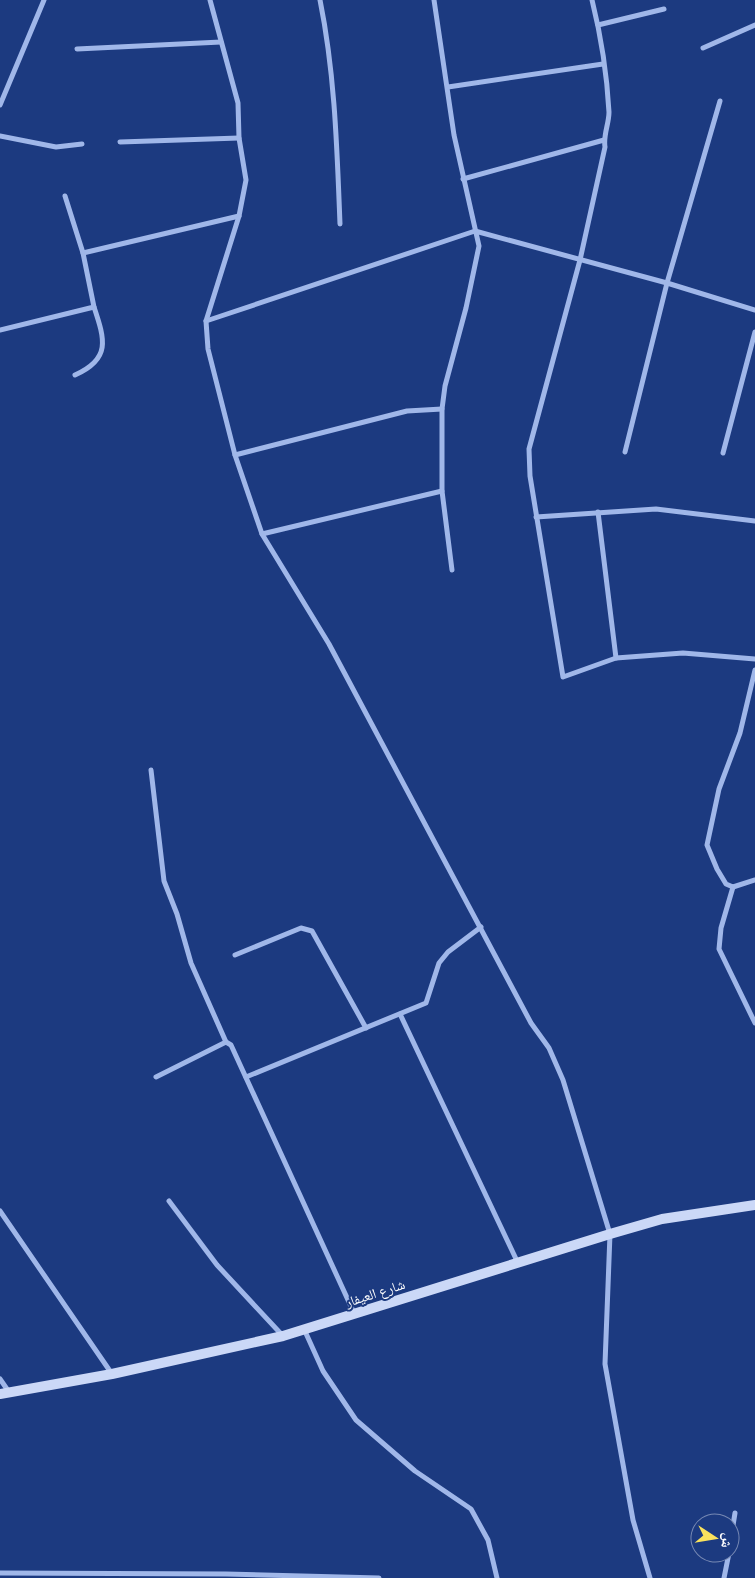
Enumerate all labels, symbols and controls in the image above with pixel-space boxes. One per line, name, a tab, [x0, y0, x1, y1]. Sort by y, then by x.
street label: شارع العيفار	[342, 1275, 407, 1312]
north arrow	[690, 1513, 740, 1563]
text: ش	[717, 1532, 738, 1550]

